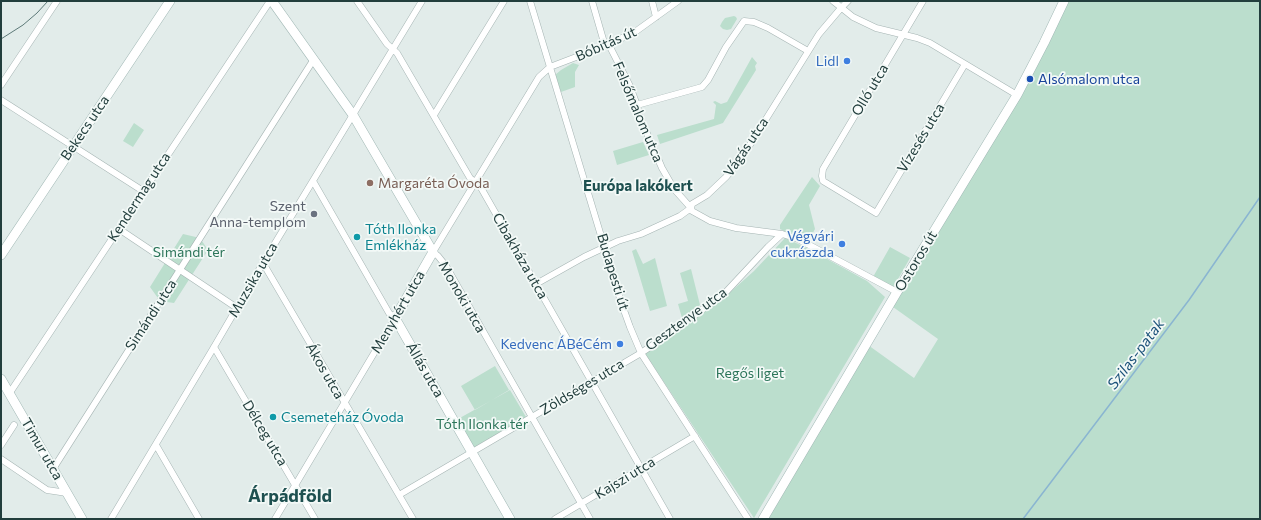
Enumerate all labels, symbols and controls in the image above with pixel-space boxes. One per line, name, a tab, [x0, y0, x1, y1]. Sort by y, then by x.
street label: Bóbitás út	[573, 23, 639, 65]
place label: Lidl	[816, 53, 839, 69]
marker: Lidl	[842, 56, 852, 66]
street label: Felsőmalom utca	[609, 59, 667, 165]
street label: Olló utca	[848, 61, 892, 119]
place label: Alsómalom utca	[1038, 71, 1140, 87]
marker: Alsómalom utca	[1025, 74, 1035, 84]
street label: Bekecs utca	[57, 92, 113, 164]
street label: Vízesés utca	[894, 100, 948, 176]
street label: Vágás utca	[720, 114, 772, 180]
street label: Kendermag utca	[104, 149, 174, 245]
place label: Margaréta Óvoda	[378, 175, 490, 191]
district label: Európa lakókert	[583, 177, 693, 195]
marker: Margaréta Óvoda	[365, 178, 375, 188]
place label: Szent Anna-templom	[209, 198, 306, 230]
marker: Szent Anna-templom	[309, 209, 319, 219]
street label: Cibakháza utca	[489, 210, 551, 302]
place label: Tóth Ilonka Emlékház	[365, 221, 436, 254]
place label: Végvári cukrászda	[770, 228, 834, 260]
street label: Ostoros út	[891, 228, 941, 294]
street label: Budapesti út	[593, 231, 633, 313]
marker: Tóth Ilonka Emlékház	[352, 232, 362, 242]
marker: Végvári cukrászda	[837, 239, 847, 249]
street label: Muzsika utca	[225, 240, 281, 320]
park label: Simándi tér	[153, 244, 225, 260]
street label: Monoki utca	[435, 258, 489, 336]
street label: Menyhért utca	[367, 268, 429, 356]
street label: Simándi utca	[122, 276, 180, 354]
street label: Gesztenye utca	[642, 284, 730, 354]
water label: Szilas-patak	[1104, 315, 1168, 393]
place label: Kedvenc ÁBéCém	[500, 336, 612, 352]
street label: Állás utca	[403, 339, 447, 401]
marker: Kedvenc ÁBéCém	[615, 339, 625, 349]
street label: Ákos utca	[302, 340, 348, 402]
street label: Zöldséges utca	[537, 355, 627, 419]
park label: Regős liget	[716, 365, 784, 381]
street label: Délceg utca	[239, 397, 291, 469]
place label: Csemeteház Óvoda	[281, 409, 404, 425]
marker: Csemeteház Óvoda	[268, 412, 278, 422]
street label: Timur utca	[18, 415, 66, 483]
park label: Tóth Ilonka tér	[436, 416, 528, 432]
street label: Kajszi utca	[592, 453, 658, 503]
district label: Árpádföld	[248, 485, 332, 507]

